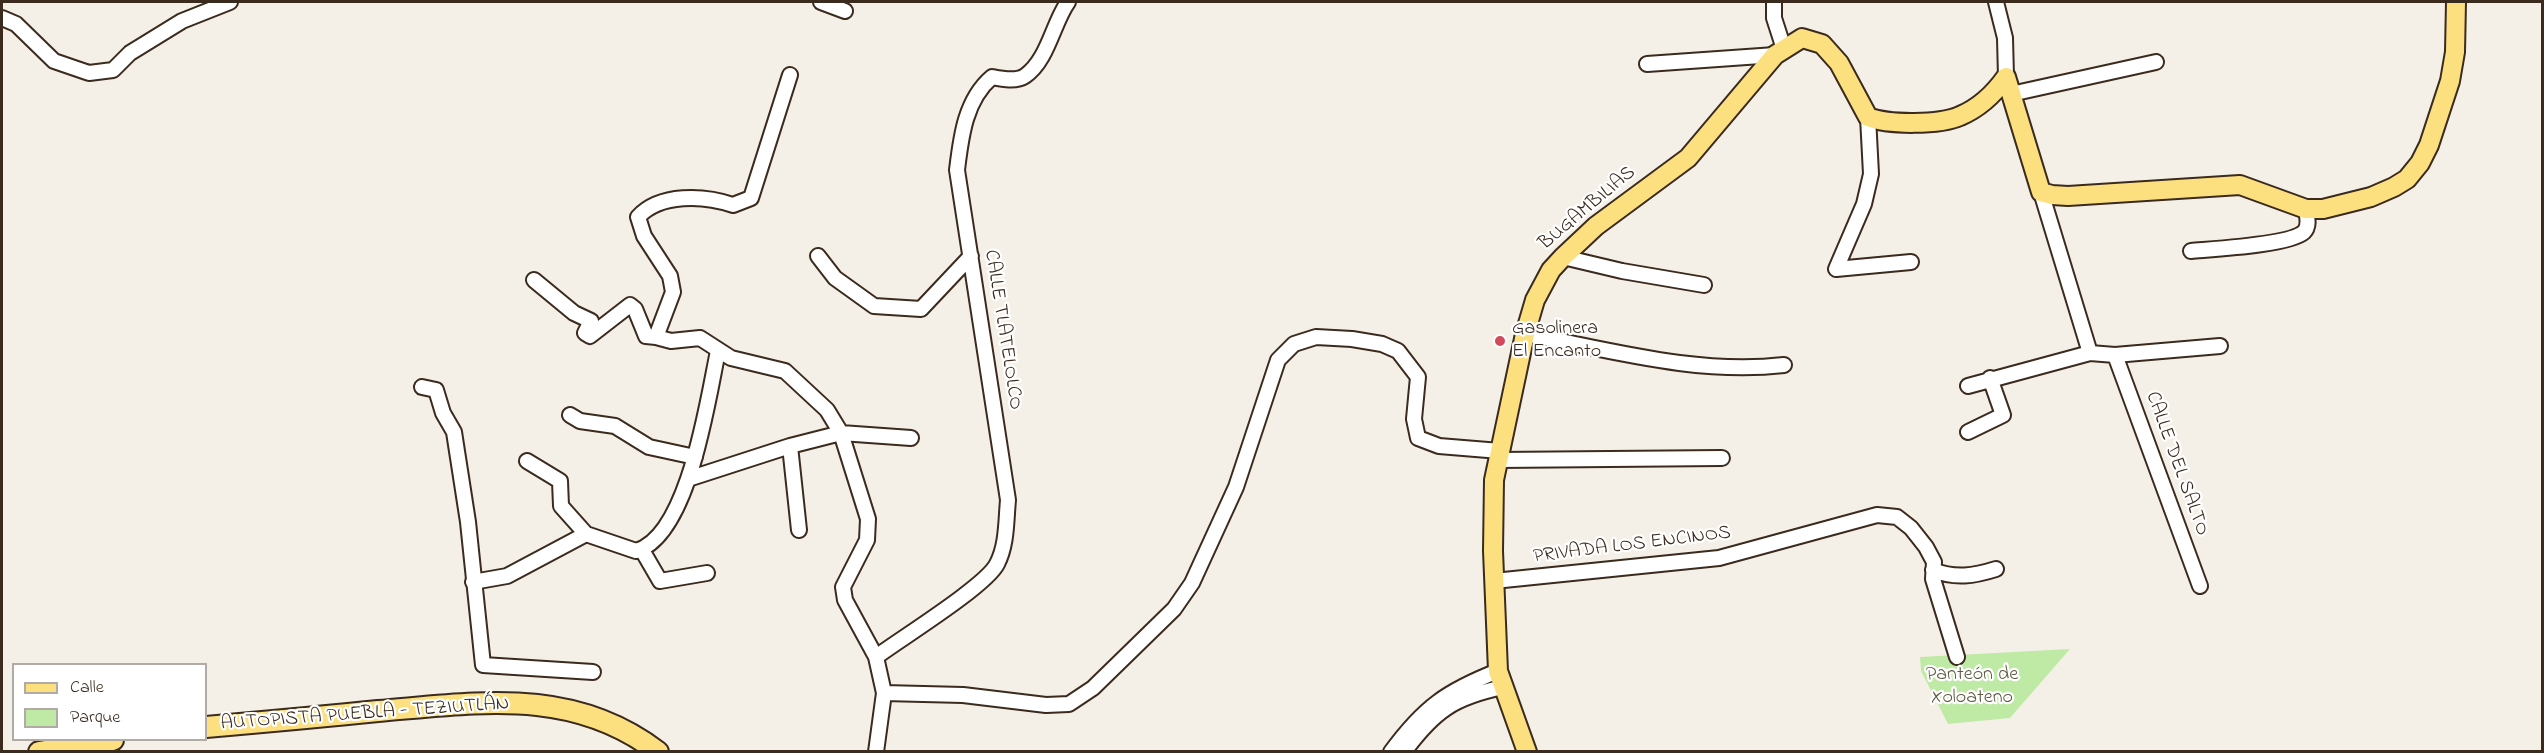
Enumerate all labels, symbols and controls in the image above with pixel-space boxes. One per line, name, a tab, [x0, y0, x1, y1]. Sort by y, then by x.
street label: BUGAMBILIAS	[1535, 162, 1641, 256]
street label: CALLE TLATELOLCO	[978, 248, 1026, 412]
place label: Gasolinera El Encanto	[1512, 318, 1601, 365]
marker: Gasolinera El Encanto	[1493, 334, 1507, 348]
street label: CALLE DEL SALTO	[2139, 389, 2213, 539]
street label: PRIVADA LOS ENCINOS	[1532, 522, 1732, 570]
legend	[12, 663, 207, 741]
park label: Panteón de Xoloateno	[1926, 664, 2018, 711]
text: Calle	[70, 675, 104, 701]
street label: AUTOPISTA PUEBLA - TEZIUTLÁN	[220, 693, 510, 737]
text: Parque	[70, 705, 120, 731]

